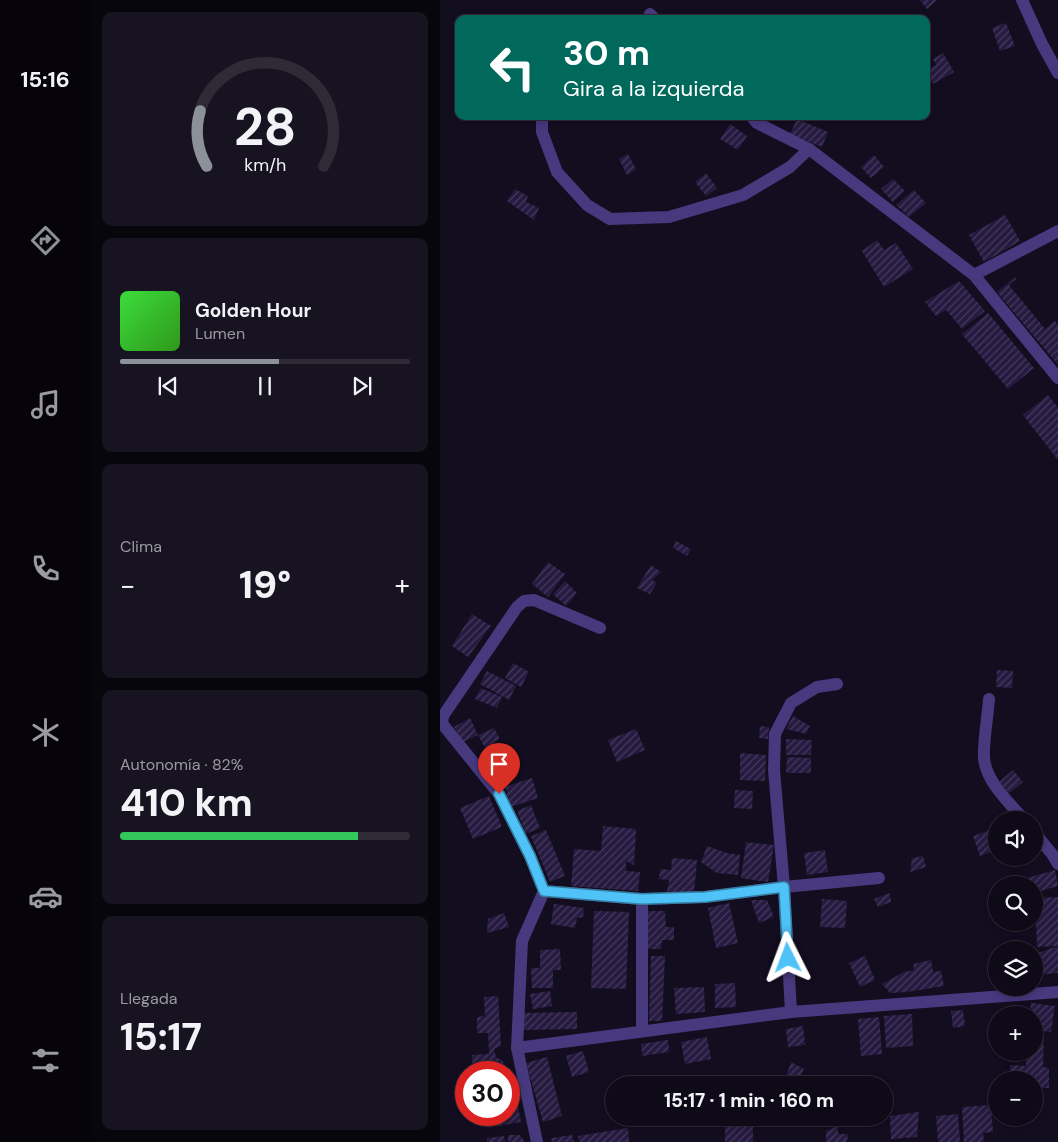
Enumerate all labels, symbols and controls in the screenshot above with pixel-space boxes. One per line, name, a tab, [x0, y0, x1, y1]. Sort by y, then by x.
text: 30 m	[563, 30, 650, 76]
icon: left	[480, 35, 545, 100]
text: 15:16	[20, 65, 70, 94]
text: Gira a la izquierda	[563, 74, 744, 103]
text: 28	[234, 93, 296, 161]
text: km/h	[244, 153, 286, 177]
icon: directions	[28, 223, 63, 258]
text: Golden Hour	[195, 298, 311, 323]
text: Lumen	[195, 323, 245, 344]
icon: previous	[154, 372, 182, 400]
icon: pause	[251, 372, 279, 400]
icon: next	[348, 372, 376, 400]
icon: music	[28, 387, 63, 422]
text: Clima	[120, 536, 162, 557]
icon: phone	[28, 551, 63, 586]
text: 19°	[239, 560, 291, 610]
text: −	[120, 567, 135, 604]
text: +	[395, 567, 410, 604]
icon: climate	[28, 715, 63, 750]
pin	[478, 743, 520, 794]
icon: arrive	[485, 750, 513, 778]
text: Autonomía · 82%	[120, 754, 243, 775]
text: 410 km	[120, 778, 253, 828]
map controls	[988, 811, 1043, 1126]
button: sound	[988, 811, 1043, 866]
button: search	[988, 876, 1043, 931]
icon: car	[28, 879, 63, 914]
position arrow	[761, 931, 813, 983]
button: layers	[988, 941, 1043, 996]
text: Llegada	[120, 988, 177, 1009]
button: +	[988, 1006, 1043, 1061]
text: 15:17	[120, 1012, 202, 1062]
icon: filters	[28, 1043, 63, 1078]
speed limit sign: 30	[455, 1061, 520, 1126]
button: −	[988, 1071, 1043, 1126]
text: 15:17 · 1 min · 160 m	[664, 1088, 834, 1113]

